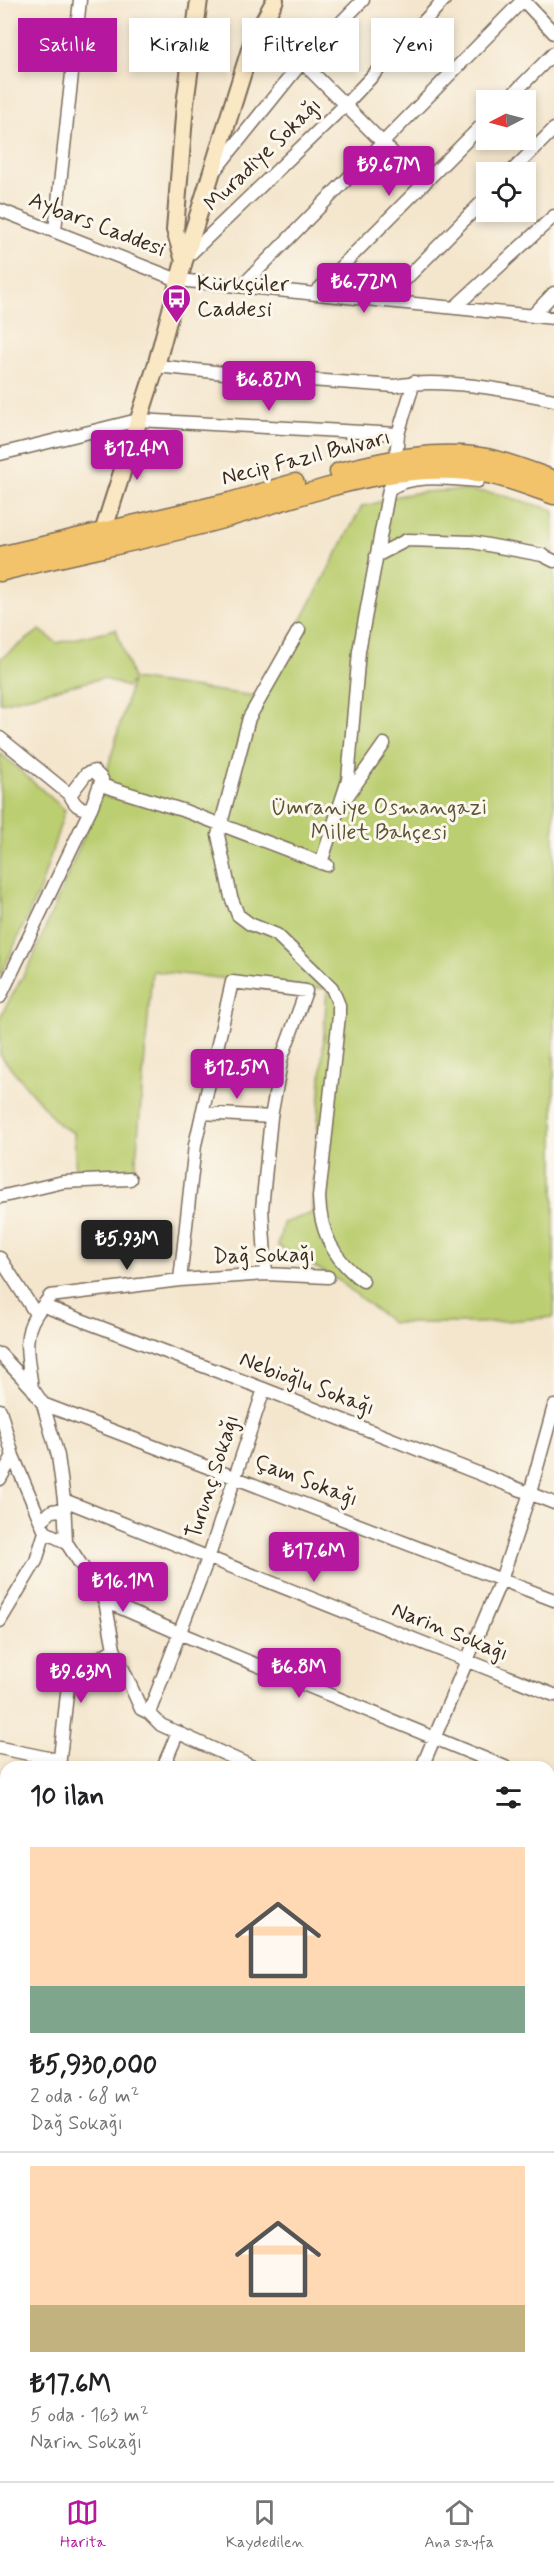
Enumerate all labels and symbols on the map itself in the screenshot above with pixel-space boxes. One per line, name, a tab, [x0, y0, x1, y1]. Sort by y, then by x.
north arrow	[476, 90, 536, 150]
street label: Muradiye Sokağı	[198, 92, 328, 219]
pin: ₺9.67M	[340, 146, 438, 197]
street label: Aybars Caddesi	[25, 186, 169, 264]
pin: ₺6.72M	[315, 263, 413, 314]
place label: Kürkçüler Caddesi	[197, 271, 290, 324]
bus stop icon: Kürkçüler Caddesi	[160, 282, 192, 324]
pin: ₺6.82M	[220, 361, 318, 412]
street label: Necip Fazıl Bulvarı	[219, 424, 393, 492]
pin: ₺12.4M	[88, 430, 186, 481]
park label: Ümraniye Osmangazi Millet Bahçesi	[270, 794, 488, 847]
pin: ₺12.5M	[188, 1049, 286, 1100]
pin: ₺5.93M	[78, 1220, 176, 1271]
street label: Dağ Sokağı	[213, 1241, 315, 1272]
street label: Nebioğlu Sokağı	[235, 1345, 379, 1424]
street label: Turunç Sokağı	[180, 1411, 247, 1543]
street label: Çam Sokağı	[250, 1448, 362, 1515]
pin: ₺17.6M	[265, 1532, 363, 1583]
pin: ₺16.1M	[74, 1562, 172, 1613]
street label: Narin Sokağı	[387, 1596, 512, 1669]
pin: ₺6.8M	[257, 1648, 341, 1699]
pin: ₺9.63M	[32, 1653, 130, 1704]

